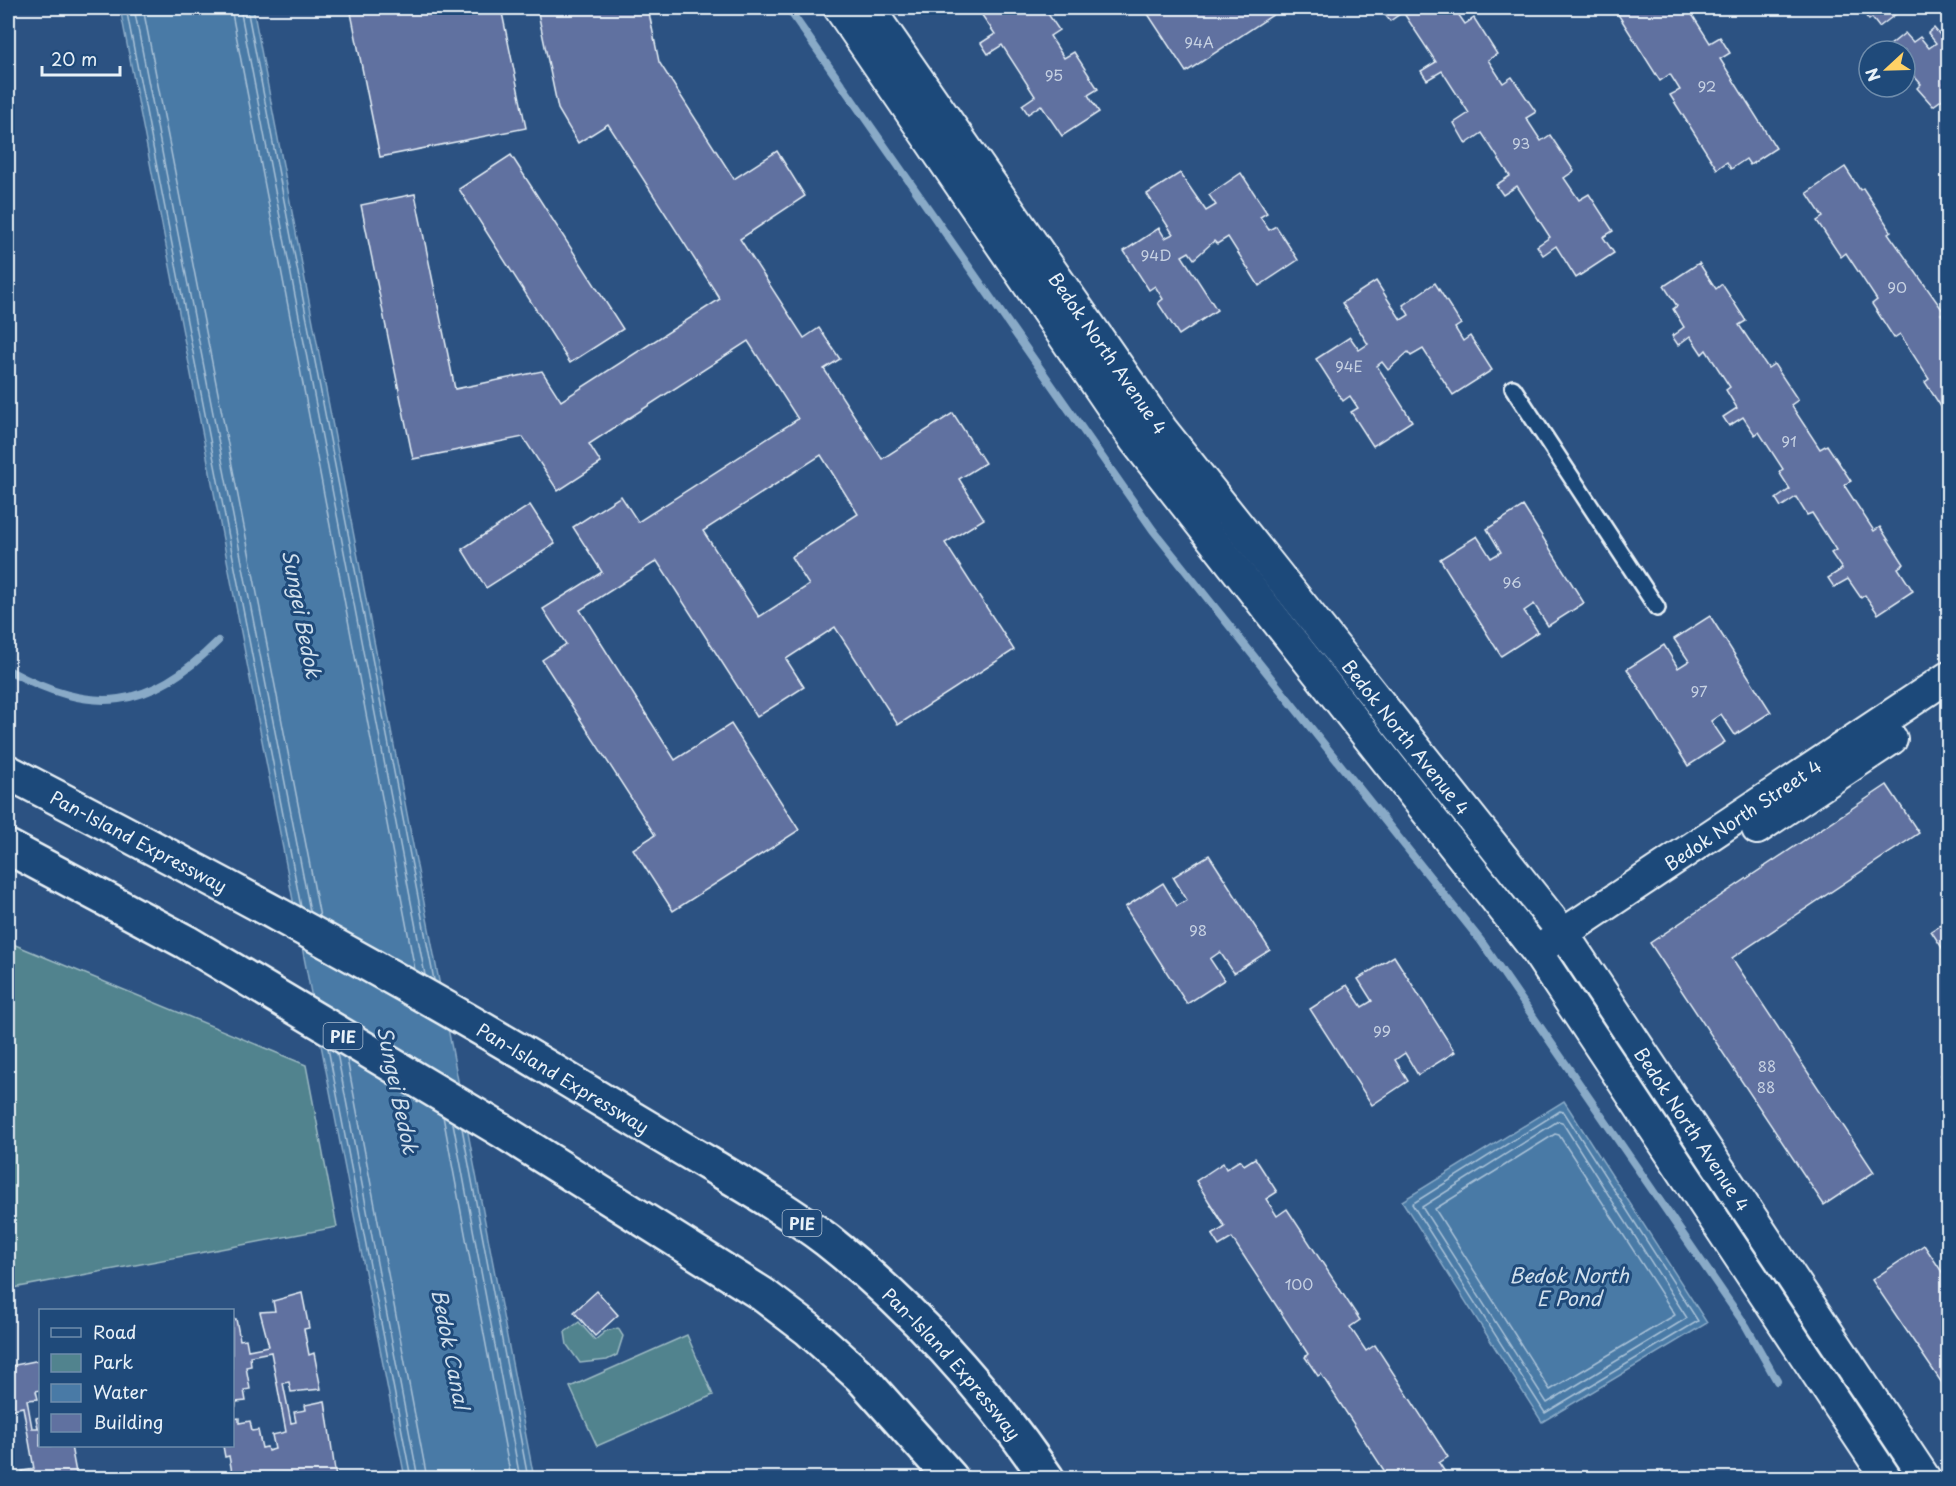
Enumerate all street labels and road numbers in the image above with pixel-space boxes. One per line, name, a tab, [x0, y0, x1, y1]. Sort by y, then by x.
street label: Bedok North Avenue 4	[1043, 266, 1175, 439]
street label: Bedok North Avenue 4	[1336, 653, 1477, 820]
street label: Bedok North Street 4	[1658, 752, 1827, 876]
street label: Pan-Island Expressway	[46, 783, 232, 898]
street label: Pan-Island Expressway	[472, 1015, 655, 1139]
road number: PIE	[324, 1023, 362, 1049]
street label: Bedok North Avenue 4	[1629, 1041, 1757, 1216]
road number: PIE	[782, 1210, 822, 1236]
street label: Pan-Island Expressway	[877, 1281, 1028, 1445]

